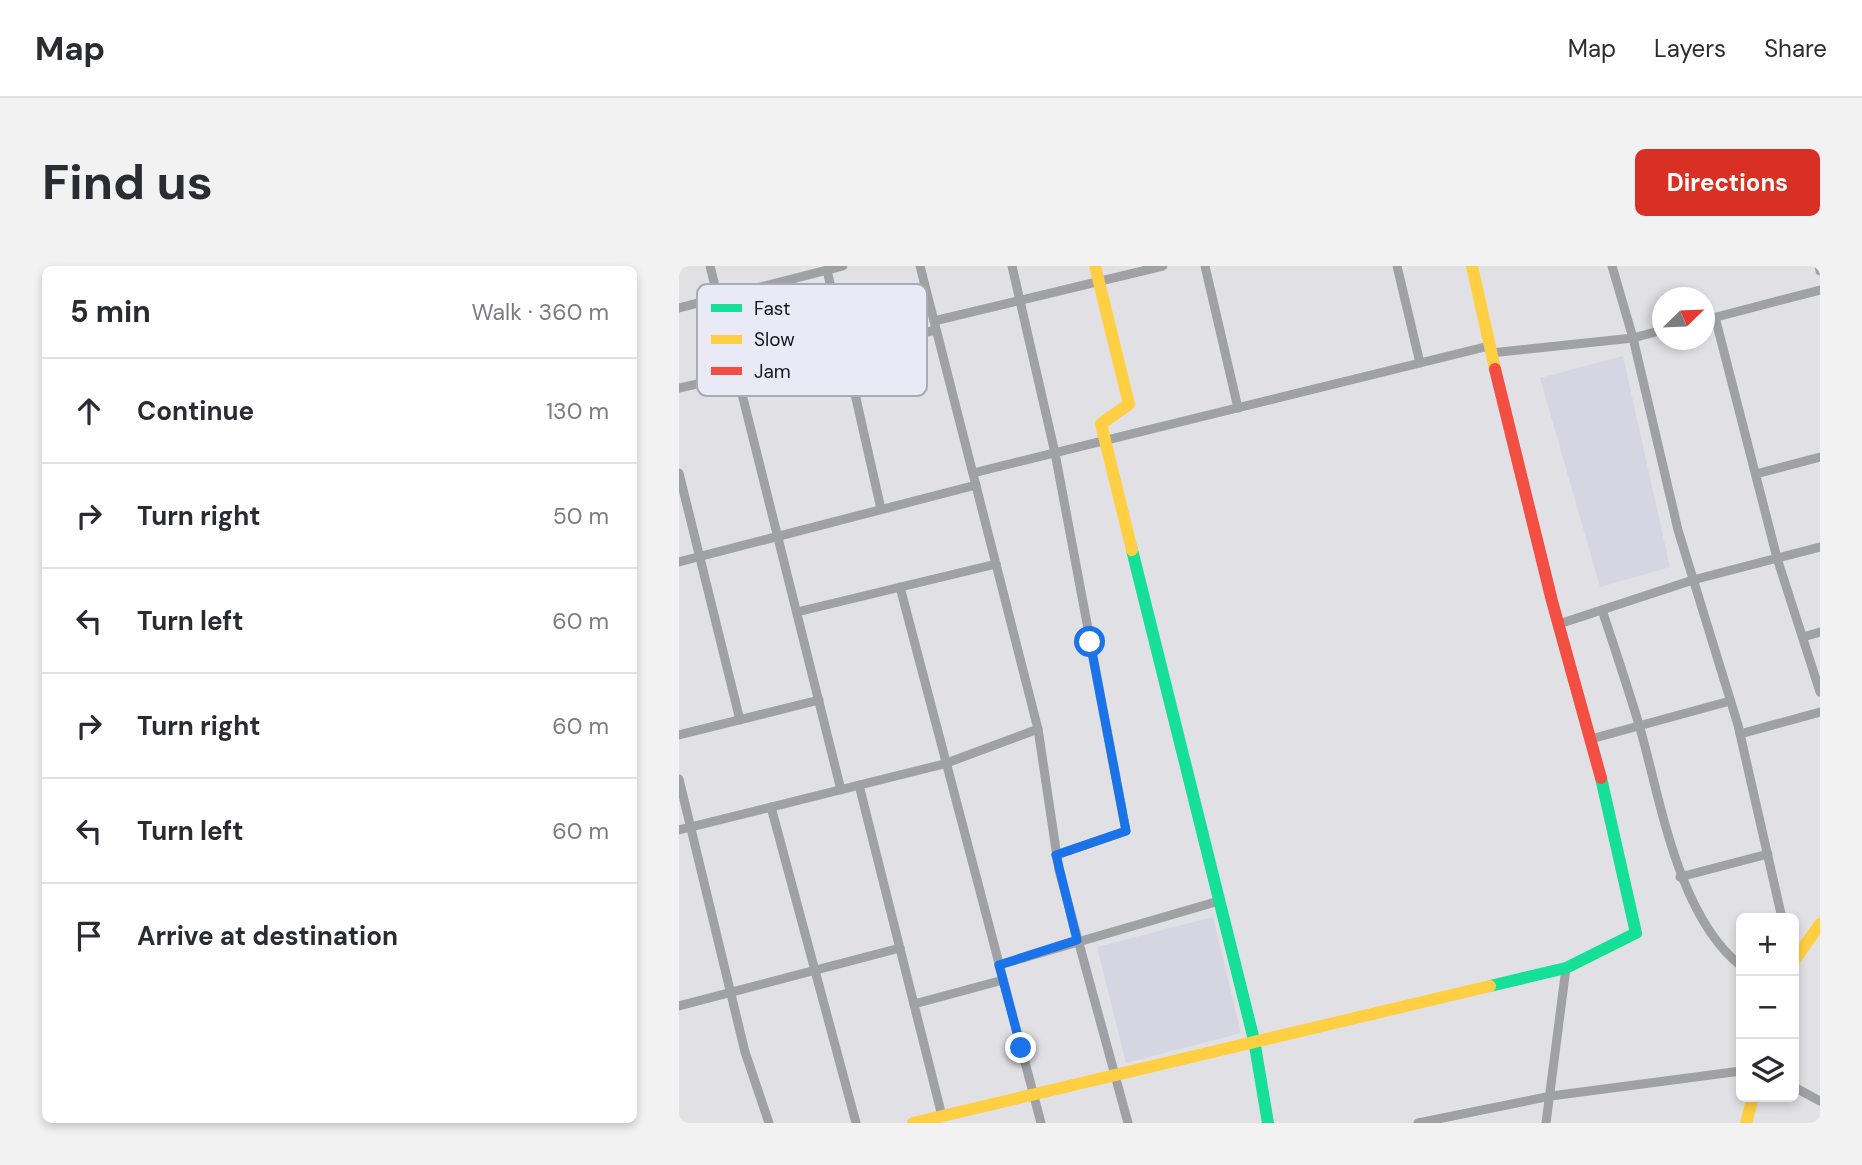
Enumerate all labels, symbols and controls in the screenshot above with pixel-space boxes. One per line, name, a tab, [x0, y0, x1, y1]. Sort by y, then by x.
text: Map	[35, 27, 105, 70]
text: Map	[1568, 33, 1616, 64]
text: Layers	[1654, 33, 1726, 64]
text: Share	[1764, 33, 1827, 64]
button: Directions	[1635, 149, 1820, 216]
text: Find us	[42, 150, 213, 214]
legend	[697, 284, 927, 396]
north arrow	[1652, 287, 1715, 350]
text: 5 min	[70, 292, 151, 331]
text: Fast	[754, 296, 790, 321]
text: Walk · 360 m	[471, 297, 609, 327]
text: Slow	[754, 327, 795, 352]
text: Jam	[754, 359, 791, 384]
icon: ahead	[70, 392, 108, 430]
text: Continue	[137, 394, 254, 428]
text: 130 m	[546, 396, 609, 426]
icon: right	[70, 497, 108, 535]
text: Turn right	[137, 499, 261, 533]
text: 50 m	[553, 501, 609, 531]
icon: left	[70, 602, 108, 640]
text: Turn left	[137, 604, 244, 638]
text: 60 m	[552, 606, 609, 636]
route start	[1074, 626, 1105, 657]
icon: right	[70, 707, 108, 745]
text: Turn right	[137, 709, 261, 743]
text: 60 m	[552, 711, 609, 741]
icon: left	[70, 812, 108, 850]
text: Turn left	[137, 814, 244, 848]
text: 60 m	[552, 816, 609, 846]
map controls	[1736, 913, 1799, 1102]
button: +	[1736, 913, 1799, 976]
icon: arrive	[70, 917, 108, 955]
text: Arrive at destination	[137, 919, 398, 953]
button: −	[1736, 976, 1799, 1039]
route end	[1005, 1032, 1036, 1063]
button: layers	[1736, 1039, 1799, 1102]

